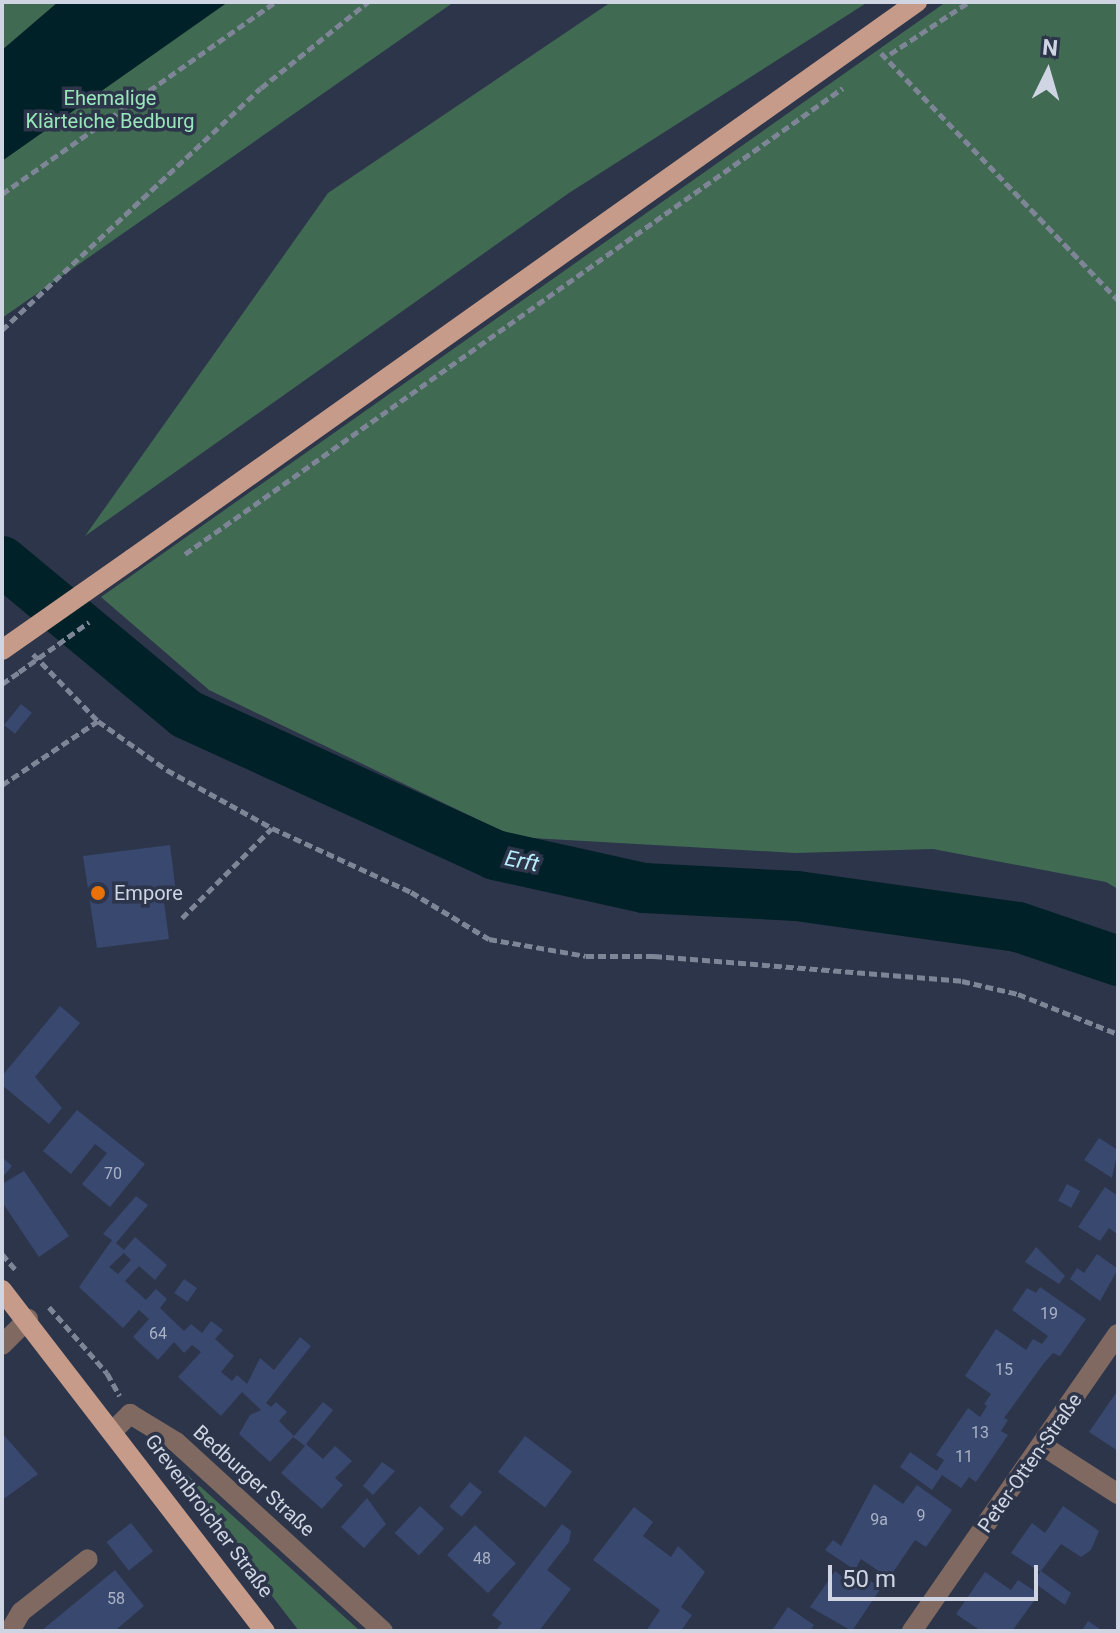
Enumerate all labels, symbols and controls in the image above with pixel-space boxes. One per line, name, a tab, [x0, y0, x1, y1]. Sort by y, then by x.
north arrow	[1008, 32, 1088, 112]
text: N	[1041, 34, 1059, 61]
park label: Ehemalige Klärteiche Bedburg	[25, 86, 195, 133]
water label: Erft	[503, 845, 541, 877]
place label: Empore	[114, 881, 183, 905]
marker: Empore	[89, 884, 107, 902]
house number: 70	[104, 1164, 122, 1184]
house number: 19	[1040, 1304, 1058, 1324]
house number: 64	[149, 1324, 167, 1344]
house number: 15	[995, 1360, 1013, 1380]
street label: Peter-Otten-Straße	[973, 1389, 1087, 1537]
street label: Bedburger Straße	[188, 1420, 320, 1542]
house number: 13	[971, 1423, 989, 1443]
street label: Grevenbroicher Straße	[140, 1430, 278, 1602]
house number: 11	[955, 1447, 973, 1467]
house number: 9	[917, 1506, 925, 1526]
house number: 9a	[870, 1510, 888, 1530]
house number: 48	[473, 1549, 491, 1569]
scale bar	[832, 1549, 1042, 1599]
text: 50 m	[842, 1565, 896, 1593]
house number: 58	[107, 1589, 125, 1609]

